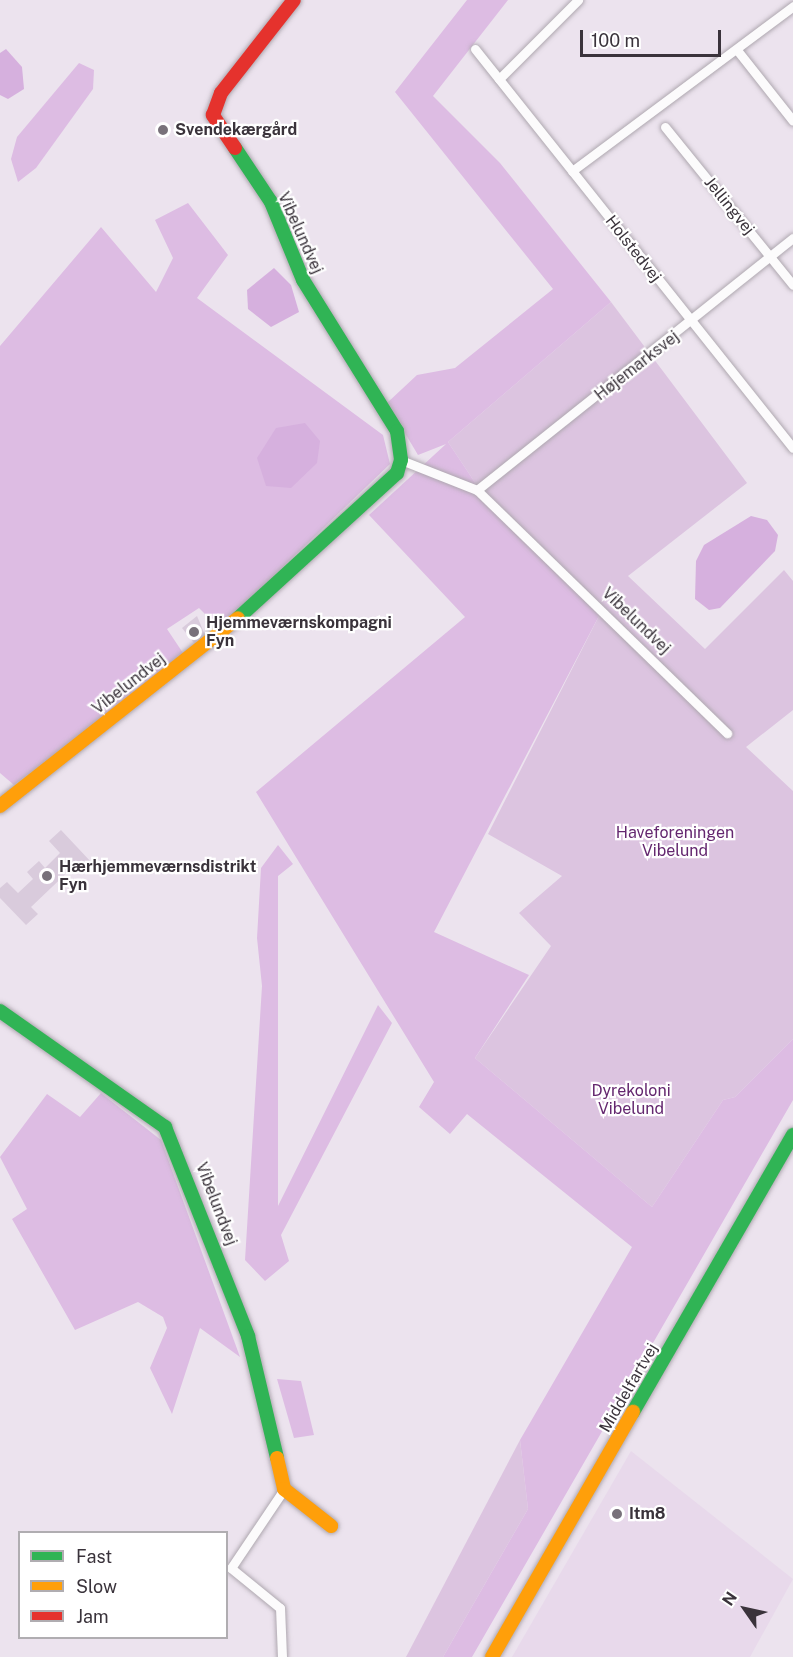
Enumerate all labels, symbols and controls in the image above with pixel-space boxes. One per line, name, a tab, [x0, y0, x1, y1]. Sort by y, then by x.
scale bar	[583, 18, 724, 56]
text: 100 m	[591, 30, 640, 51]
place label: Svendekærgård	[175, 120, 297, 140]
marker: Svendekærgård	[156, 123, 170, 137]
street label: Jellingvej	[700, 173, 758, 239]
street label: Vibelundvej	[273, 189, 327, 277]
street label: Holstedvej	[601, 212, 665, 286]
street label: Højemarksvej	[591, 327, 683, 405]
street label: Vibelundvej	[598, 584, 674, 658]
place label: Hjemmeværnskompagni Fyn	[206, 613, 392, 651]
marker: Hjemmeværnskompagni Fyn	[187, 625, 201, 639]
street label: Vibelundvej	[89, 650, 169, 718]
park label: Haveforeningen Vibelund	[616, 823, 734, 861]
place label: Hærhjemmeværnsdistrikt Fyn	[59, 857, 257, 895]
marker: Hærhjemmeværnsdistrikt Fyn	[40, 869, 54, 883]
park label: Dyrekoloni Vibelund	[591, 1081, 671, 1119]
street label: Vibelundvej	[191, 1160, 241, 1248]
street label: Middelfartvej	[596, 1340, 662, 1436]
place label: Itm8	[629, 1504, 665, 1524]
marker: Itm8	[610, 1507, 624, 1521]
legend	[18, 1531, 228, 1639]
text: Fast	[76, 1546, 112, 1567]
text: Slow	[76, 1576, 117, 1597]
north arrow	[715, 1579, 775, 1639]
text: N	[718, 1588, 741, 1609]
text: Jam	[76, 1606, 109, 1627]

